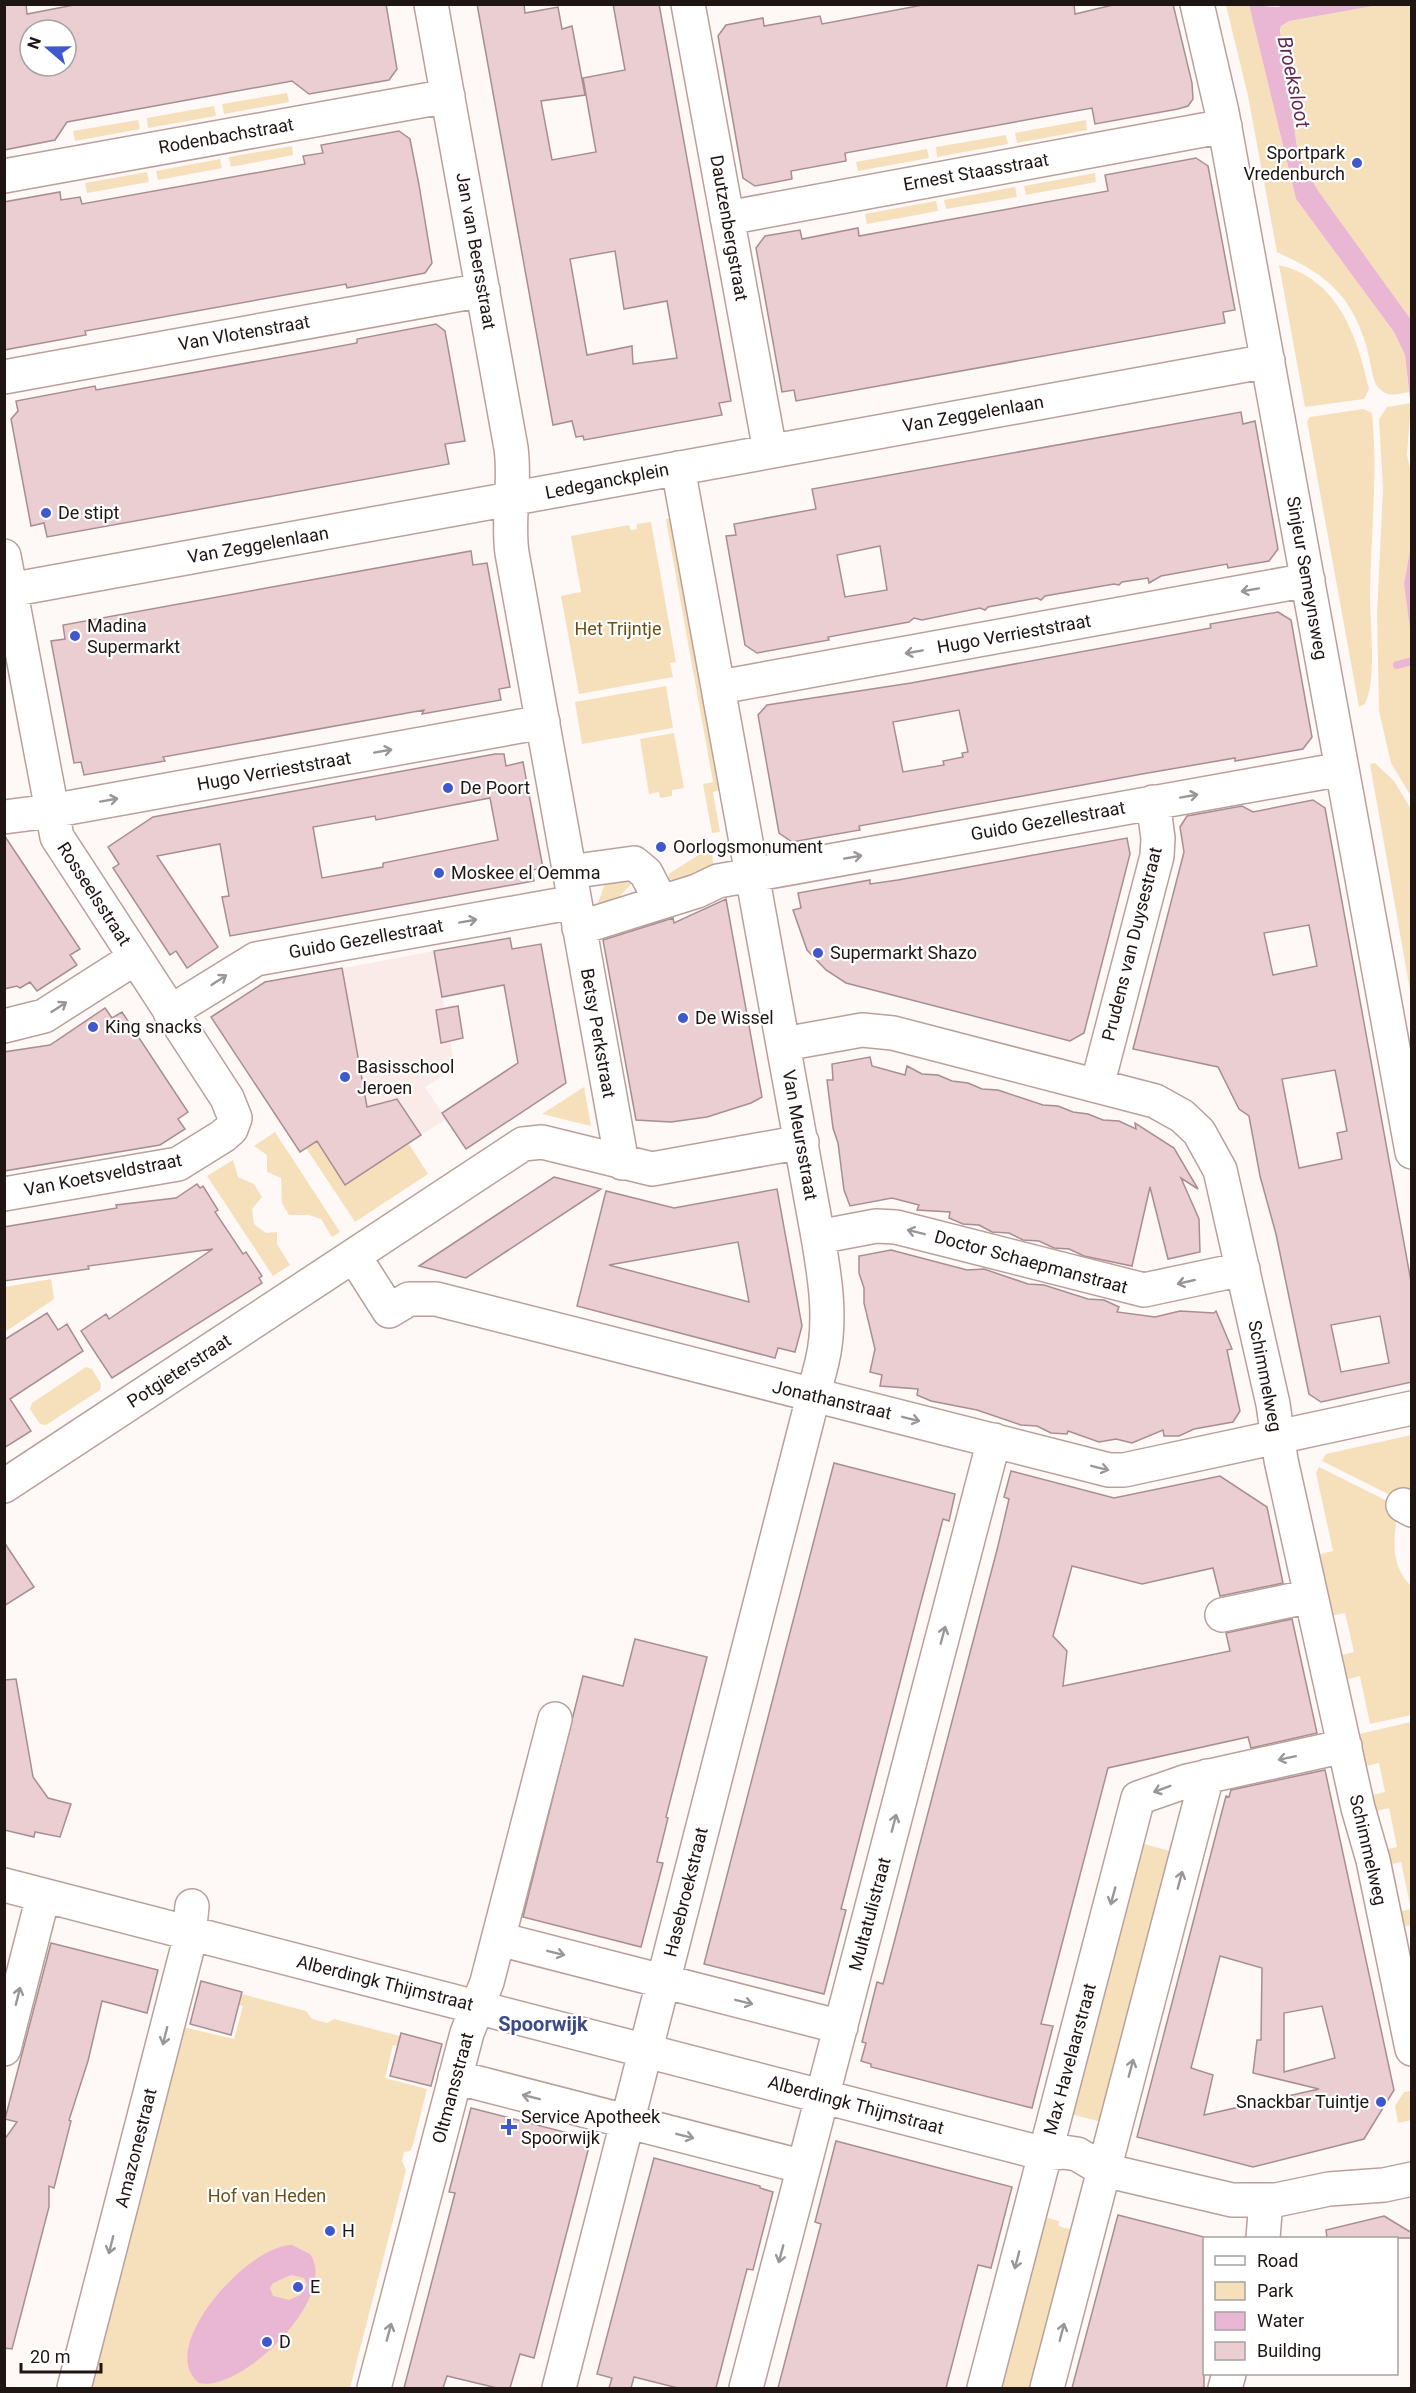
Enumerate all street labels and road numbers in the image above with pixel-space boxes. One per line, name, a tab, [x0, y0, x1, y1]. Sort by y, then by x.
street label: Rodenbachstraat	[157, 113, 295, 158]
street label: Ernest Staasstraat	[902, 148, 1050, 195]
street label: Dautzenbergstraat	[706, 153, 753, 303]
street label: Jan van Beersstraat	[452, 171, 501, 331]
street label: Van Vlotenstraat	[177, 311, 311, 354]
street label: Van Zeggelenlaan	[901, 391, 1045, 436]
street label: Ledeganckplein	[543, 458, 671, 503]
street label: Sinjeur Semeynsweg	[1283, 494, 1332, 661]
street label: Van Zeggelenlaan	[186, 522, 330, 567]
street label: Hugo Verrieststraat	[935, 610, 1093, 657]
street label: Hugo Verrieststraat	[195, 747, 353, 794]
street label: Guido Gezellestraat	[969, 797, 1127, 844]
street label: Rosseelsstraat	[53, 838, 136, 949]
street label: Prudens van Duysestraat	[1097, 845, 1166, 1043]
street label: Guido Gezellestraat	[287, 915, 445, 962]
street label: Betsy Perkstraat	[577, 966, 620, 1100]
street label: Van Meursstraat	[779, 1068, 822, 1202]
street label: Van Koetsveldstraat	[22, 1149, 184, 1200]
street label: Doctor Schaepmanstraat	[932, 1226, 1130, 1297]
street label: Schimmelweg	[1244, 1318, 1287, 1433]
street label: Potgieterstraat	[123, 1329, 235, 1412]
street label: Jonathanstraat	[770, 1376, 894, 1423]
street label: Schimmelweg	[1346, 1792, 1391, 1907]
street label: Hasebroekstraat	[659, 1825, 712, 1959]
street label: Multatulistraat	[844, 1855, 895, 1973]
street label: Alberdingk Thijmstraat	[295, 1950, 476, 2015]
street label: Max Havelaarstraat	[1039, 1981, 1100, 2137]
street label: Oltmansstraat	[428, 2030, 477, 2146]
street label: Alberdingk Thijmstraat	[766, 2071, 946, 2138]
street label: Amazonestraat	[111, 2086, 161, 2210]

